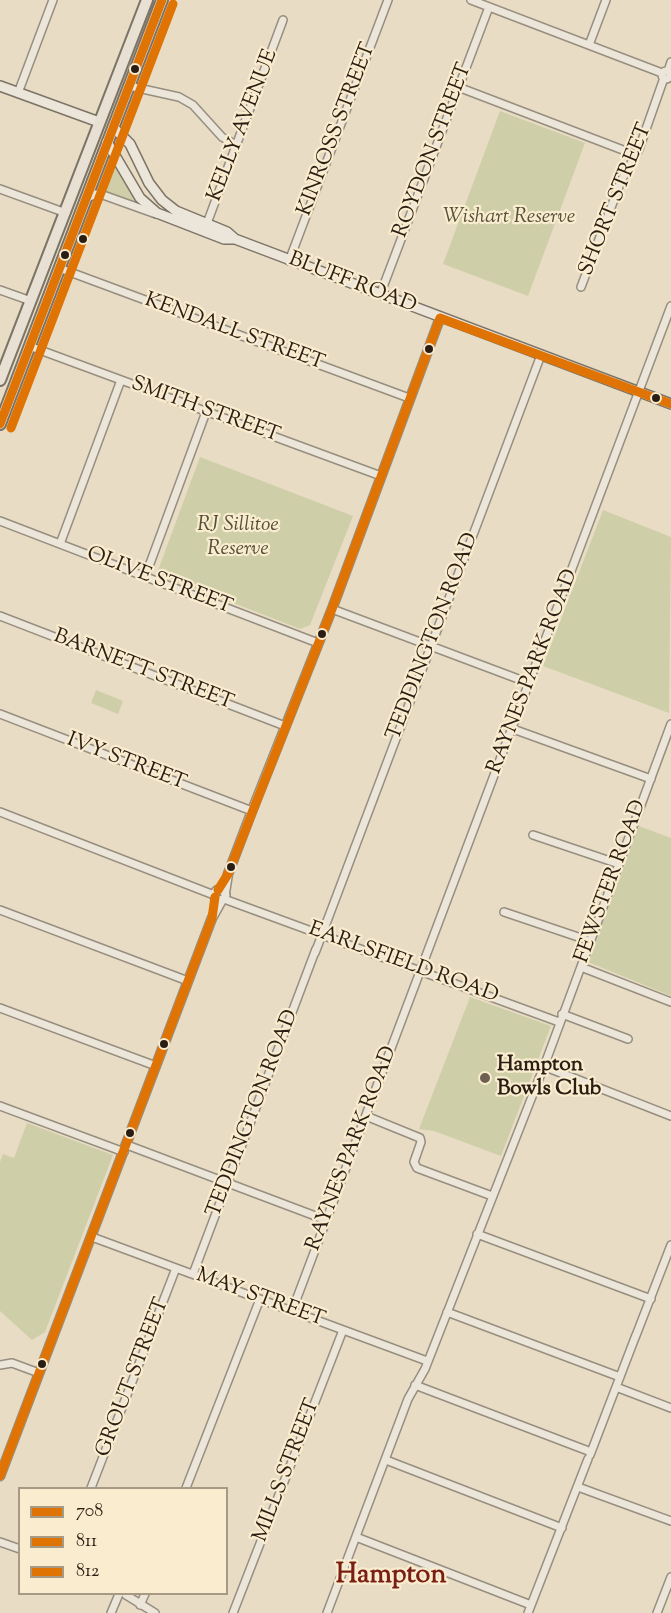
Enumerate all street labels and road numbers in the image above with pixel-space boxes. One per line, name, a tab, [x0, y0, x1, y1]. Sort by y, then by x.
street label: KINROSS STREET	[293, 40, 383, 220]
street label: KELLY AVENUE	[203, 46, 285, 206]
street label: ROYDON STREET	[389, 60, 479, 242]
street label: SHORT STREET	[575, 120, 659, 280]
street label: BLUFF ROAD	[284, 248, 420, 320]
street label: KENDALL STREET	[141, 289, 327, 377]
street label: SMITH STREET	[127, 372, 283, 450]
street label: TEDDINGTON ROAD	[383, 530, 485, 744]
street label: OLIVE STREET	[83, 543, 235, 621]
street label: RAYNES PARK ROAD	[483, 566, 585, 778]
street label: BARNETT STREET	[49, 625, 237, 717]
street label: IVY STREET	[63, 729, 189, 797]
street label: FEWSTER ROAD	[571, 797, 653, 967]
street label: EARLSFIELD ROAD	[305, 918, 501, 1010]
street label: TEDDINGTON ROAD	[203, 1007, 305, 1221]
street label: RAYNES PARK ROAD	[302, 1043, 404, 1255]
street label: MAY STREET	[192, 1264, 328, 1334]
street label: GROUT STREET	[92, 1295, 176, 1461]
street label: MILLS STREET	[249, 1396, 327, 1546]

